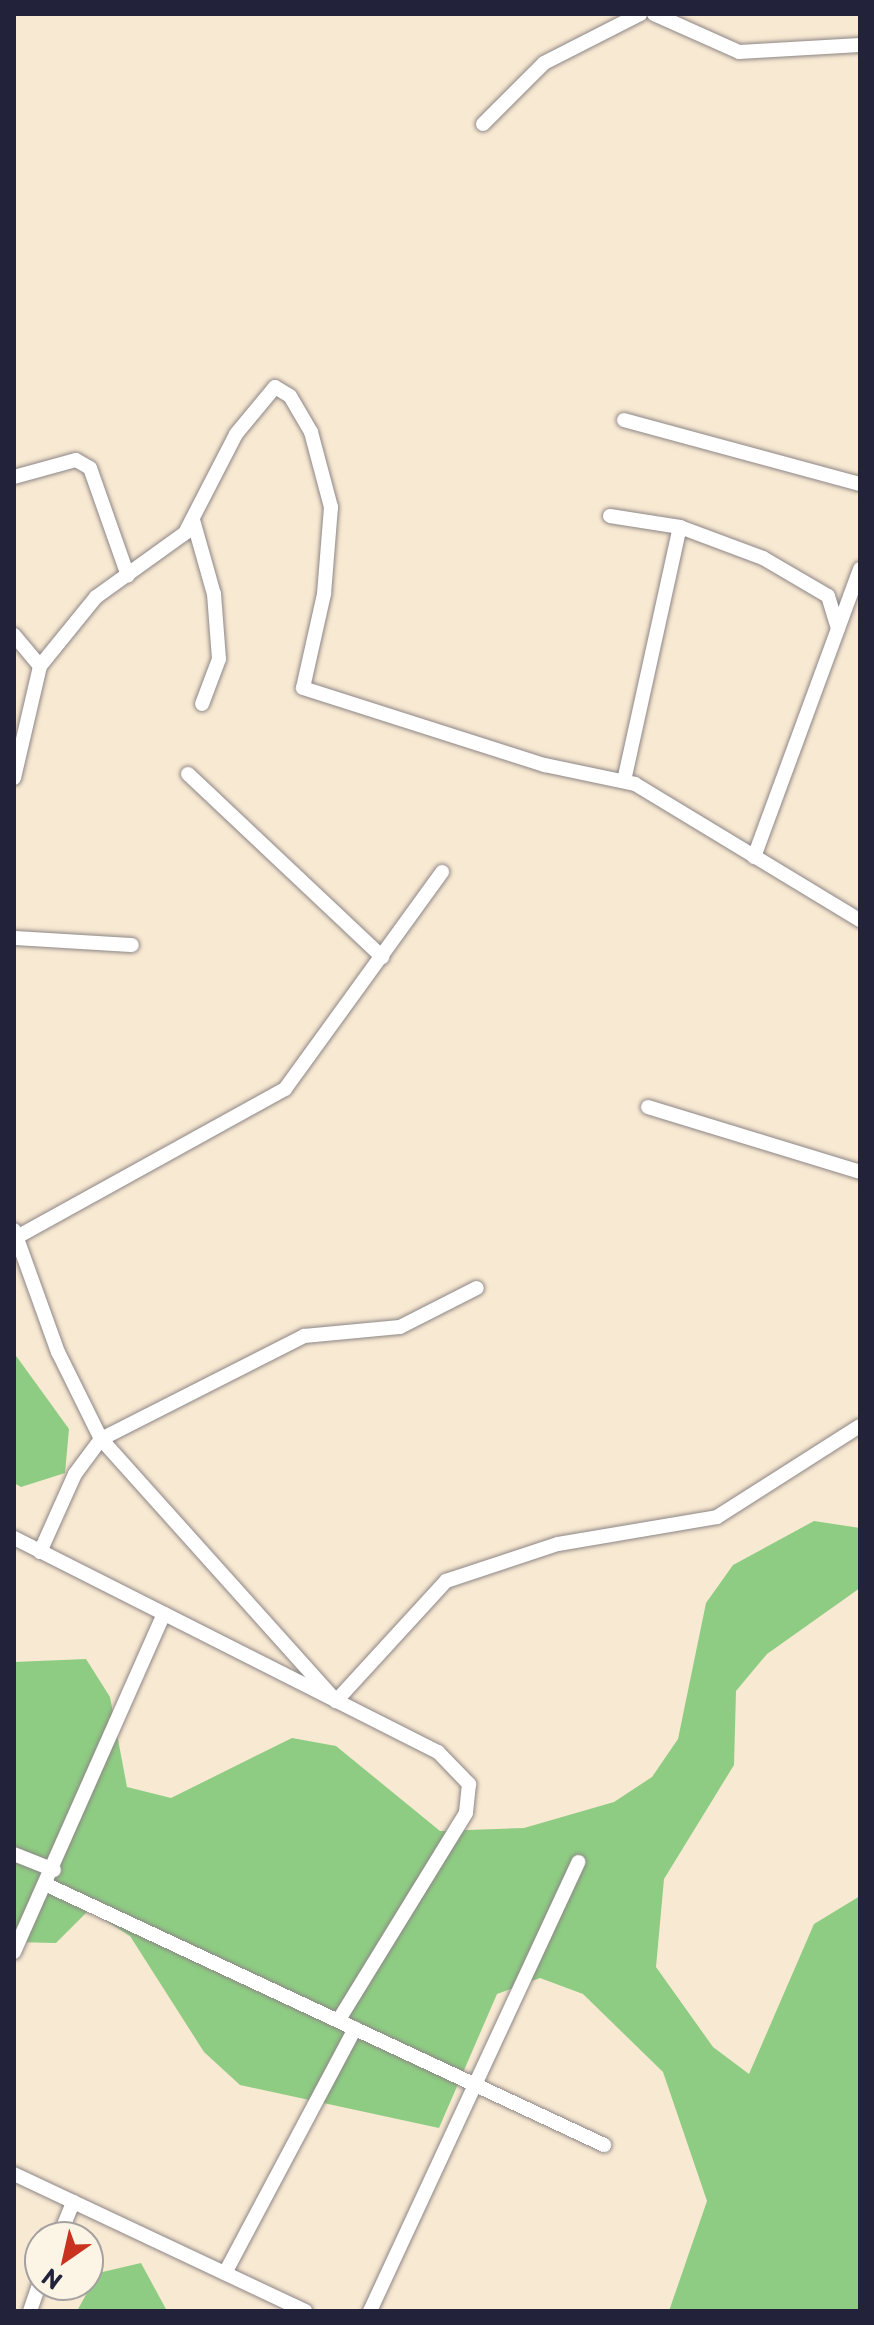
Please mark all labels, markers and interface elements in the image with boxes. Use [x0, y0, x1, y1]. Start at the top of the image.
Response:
north arrow [24, 2221, 104, 2301]
text: N [35, 2261, 68, 2298]

